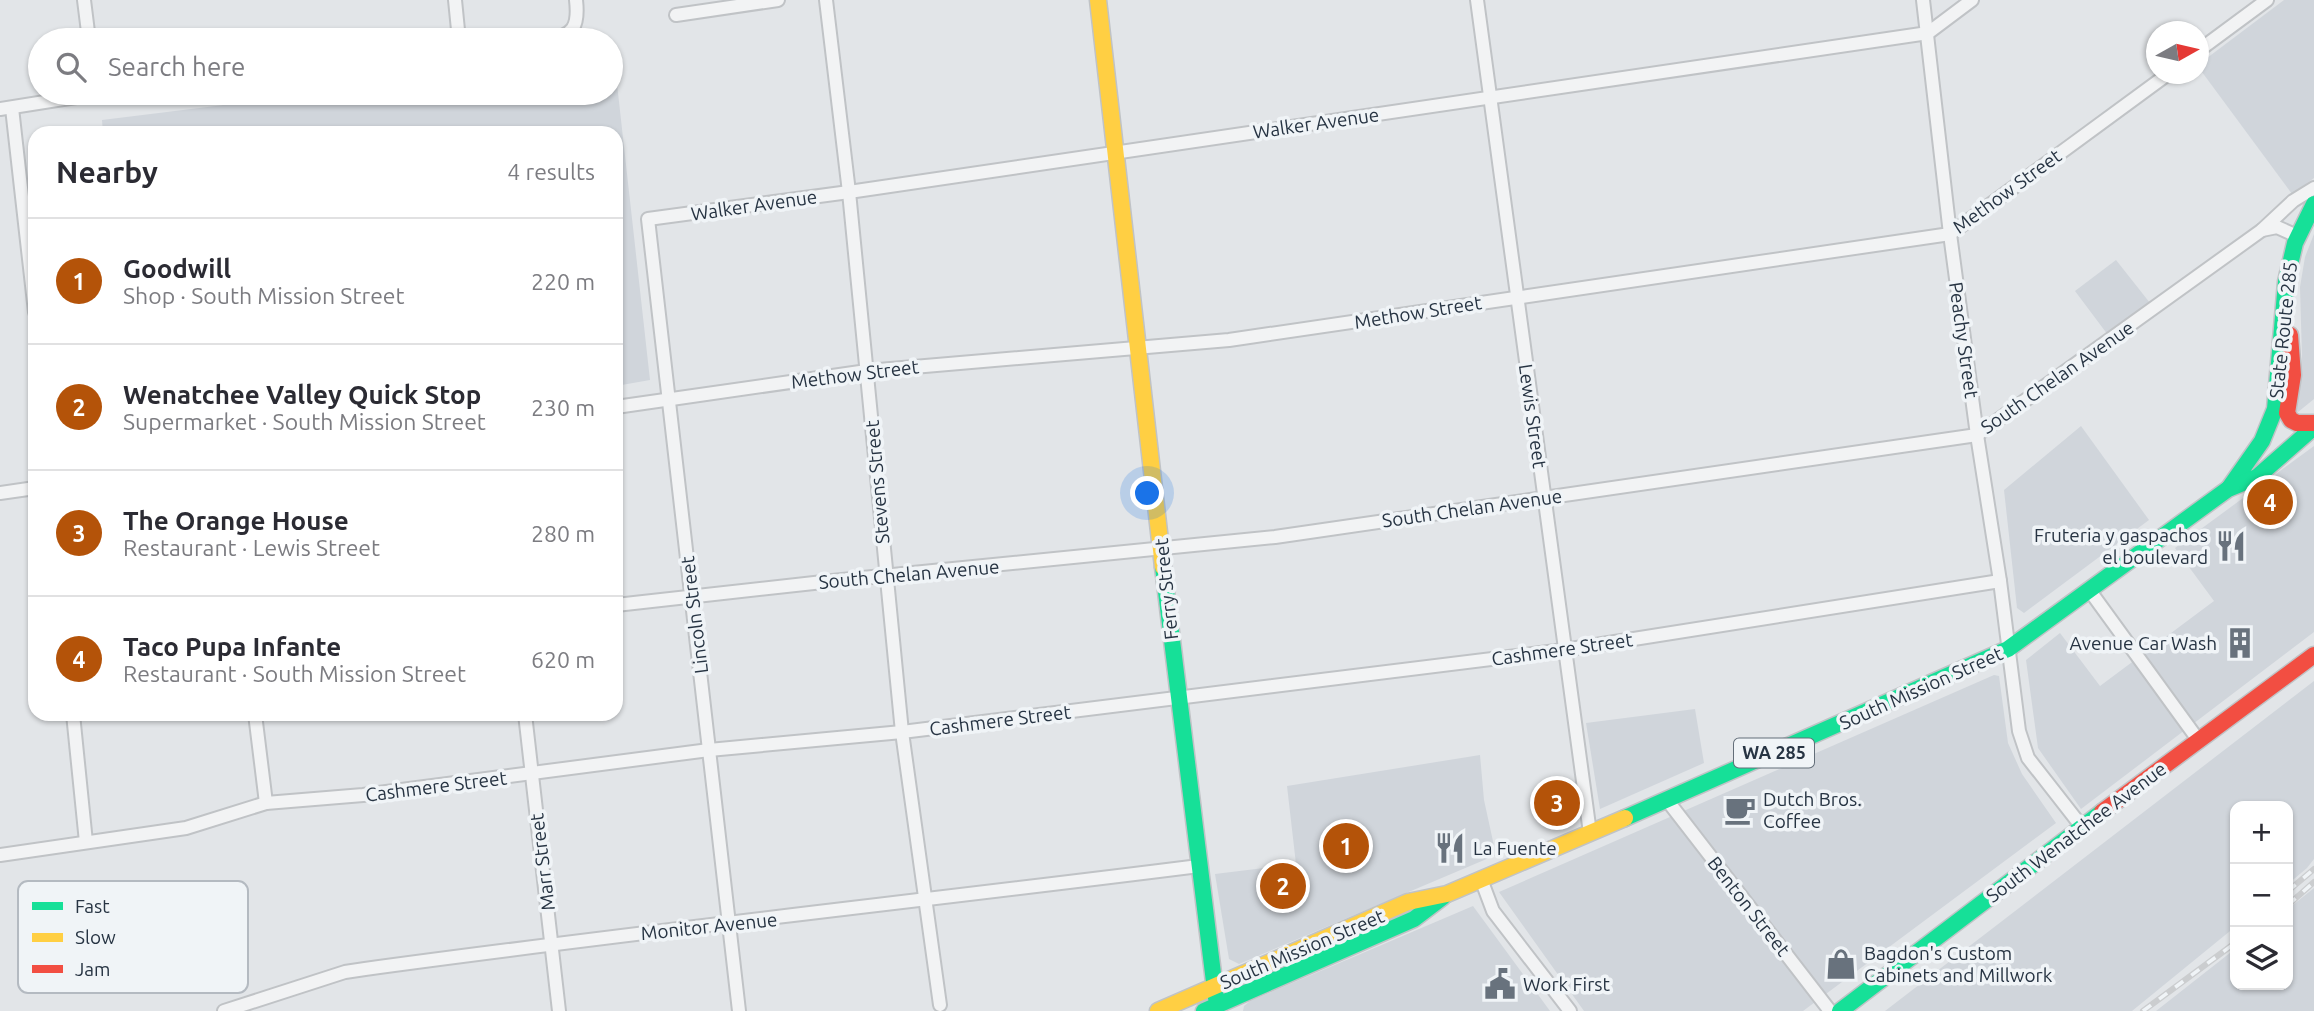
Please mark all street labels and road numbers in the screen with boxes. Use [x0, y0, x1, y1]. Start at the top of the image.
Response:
street label: Walker Avenue [1251, 103, 1381, 143]
street label: Methow Street [1949, 144, 2066, 238]
street label: Walker Avenue [689, 185, 819, 225]
street label: State Route 285 [2265, 260, 2301, 400]
street label: Peachy Street [1945, 280, 1983, 400]
street label: Methow Street [1353, 291, 1484, 333]
street label: South Chelan Avenue [1976, 316, 2138, 438]
street label: Methow Street [790, 355, 921, 393]
street label: Lewis Street [1515, 362, 1551, 470]
street label: Stevens Street [861, 419, 893, 545]
street label: South Chelan Avenue [1381, 484, 1563, 532]
street label: Ferry Street [1150, 537, 1182, 641]
street label: Lincoln Street [676, 554, 712, 675]
street label: South Chelan Avenue [818, 555, 1000, 593]
street label: Cashmere Street [1490, 628, 1635, 670]
street label: South Mission Street [1836, 642, 2006, 734]
street label: Cashmere Street [928, 700, 1073, 740]
road number: WA 285 [1734, 738, 1814, 768]
street label: South Wenatchee Avenue [1982, 757, 2170, 907]
street label: Cashmere Street [364, 766, 509, 806]
street label: Marr Street [525, 811, 559, 912]
street label: Benton Street [1703, 852, 1795, 961]
street label: South Mission Street [1217, 904, 1388, 994]
street label: Monitor Avenue [640, 908, 778, 944]

